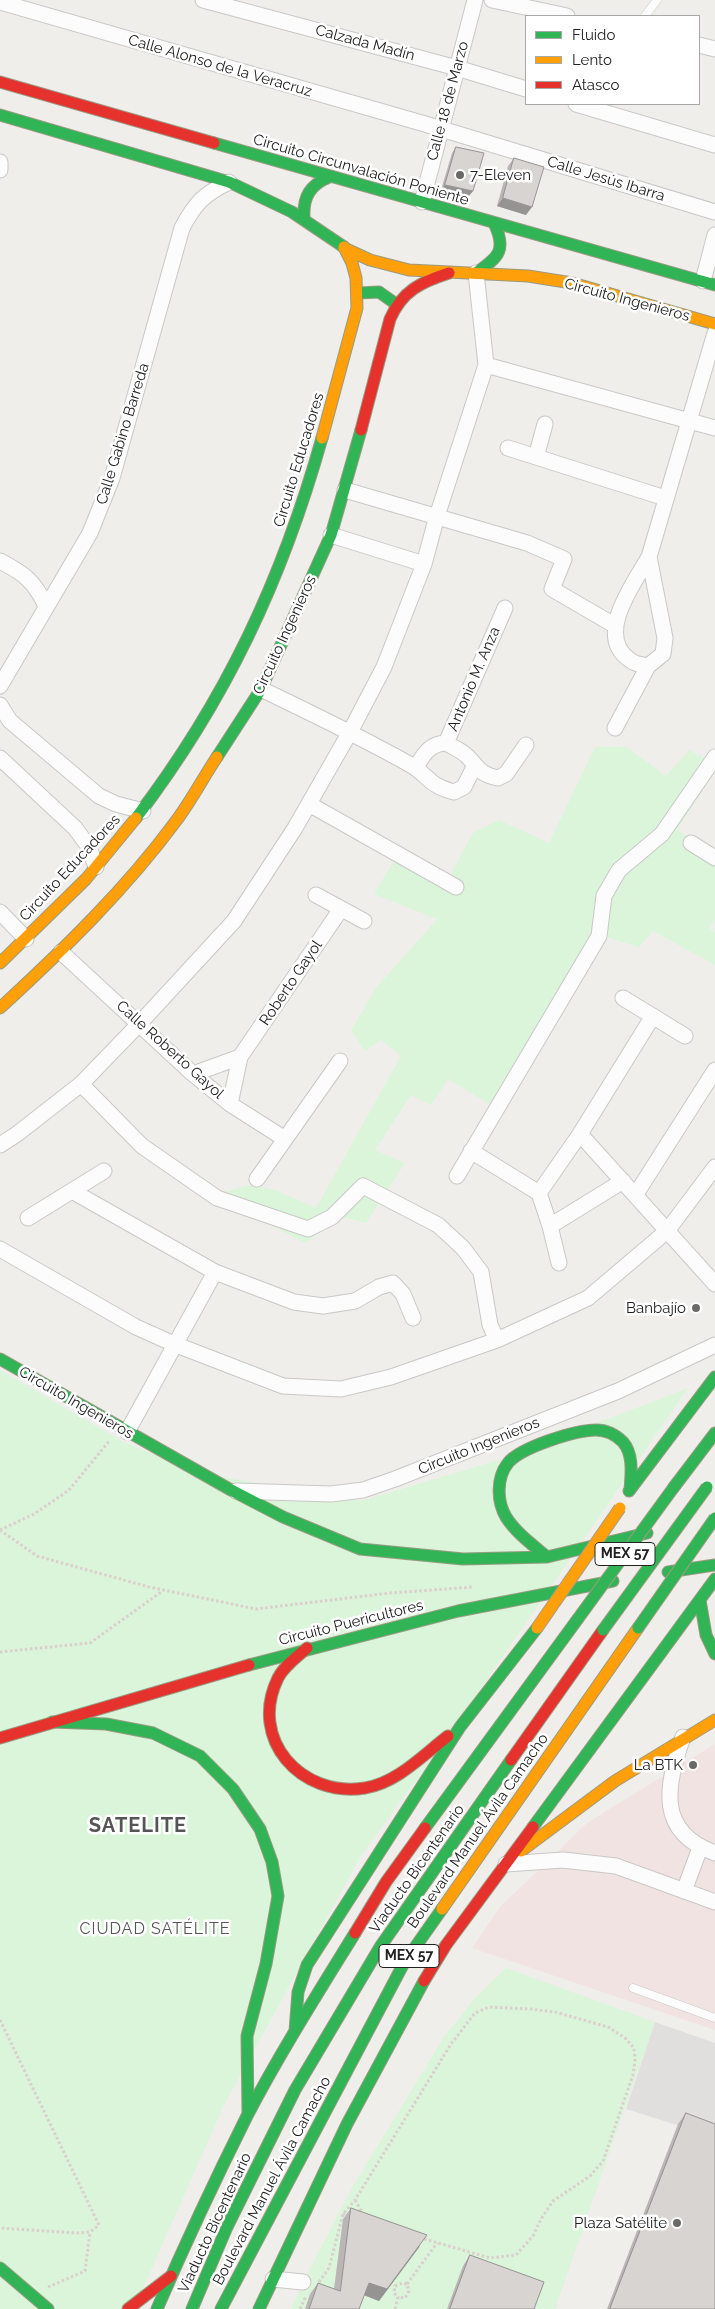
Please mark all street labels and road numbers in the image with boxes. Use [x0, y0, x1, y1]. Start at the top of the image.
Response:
street label: Calzada Madín [313, 21, 417, 65]
street label: Calle Alonso de la Veracruz [126, 31, 314, 101]
street label: Calle 18 de Marzo [423, 39, 473, 163]
street label: Circuito Circunvalación Poniente [251, 131, 471, 209]
street label: Calle Jesús Ibarra [545, 153, 667, 205]
street label: Circuito Ingenieros [562, 275, 692, 325]
street label: Calle Gabino Barreda [93, 361, 153, 507]
street label: Circuito Educadores [270, 391, 328, 529]
street label: Circuito Ingenieros [250, 573, 320, 697]
street label: Antonio M. Anza [444, 624, 504, 734]
street label: Circuito Educadores [16, 811, 124, 925]
street label: Roberto Gayol [256, 937, 326, 1029]
street label: Calle Roberto Gayol [113, 997, 227, 1103]
street label: Circuito Ingenieros [16, 1363, 136, 1443]
street label: Circuito Ingenieros [416, 1413, 542, 1479]
road number: MEX 57 [595, 1542, 655, 1566]
street label: Circuito Puericultores [277, 1596, 425, 1650]
street label: Boulevard Manuel Ávila Camacho [404, 1730, 552, 1932]
street label: Viaducto Bicentenario [366, 1801, 468, 1937]
road number: MEX 57 [379, 1944, 439, 1968]
street label: Boulevard Manuel Ávila Camacho [209, 2074, 335, 2288]
street label: Viaducto Bicentenario [175, 2150, 255, 2296]

